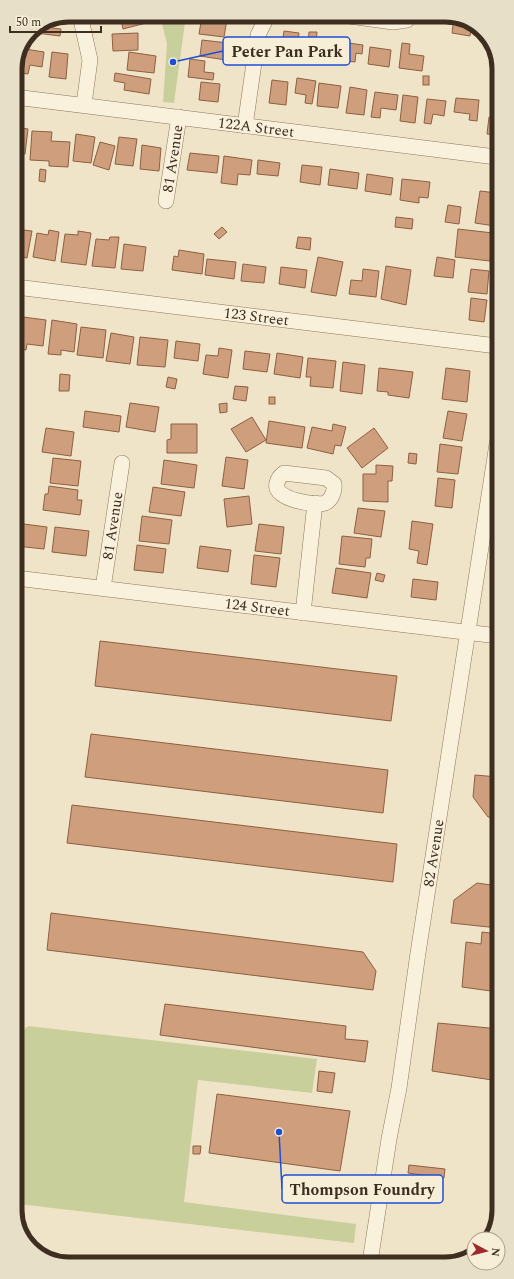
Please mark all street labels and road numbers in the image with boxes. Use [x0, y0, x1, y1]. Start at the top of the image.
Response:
street label: 122A Street [217, 111, 296, 143]
street label: 81 Avenue [156, 123, 189, 194]
street label: 123 Street [222, 301, 290, 332]
street label: 81 Avenue [96, 490, 129, 561]
street label: 124 Street [223, 592, 291, 622]
street label: 82 Avenue [417, 817, 450, 888]

